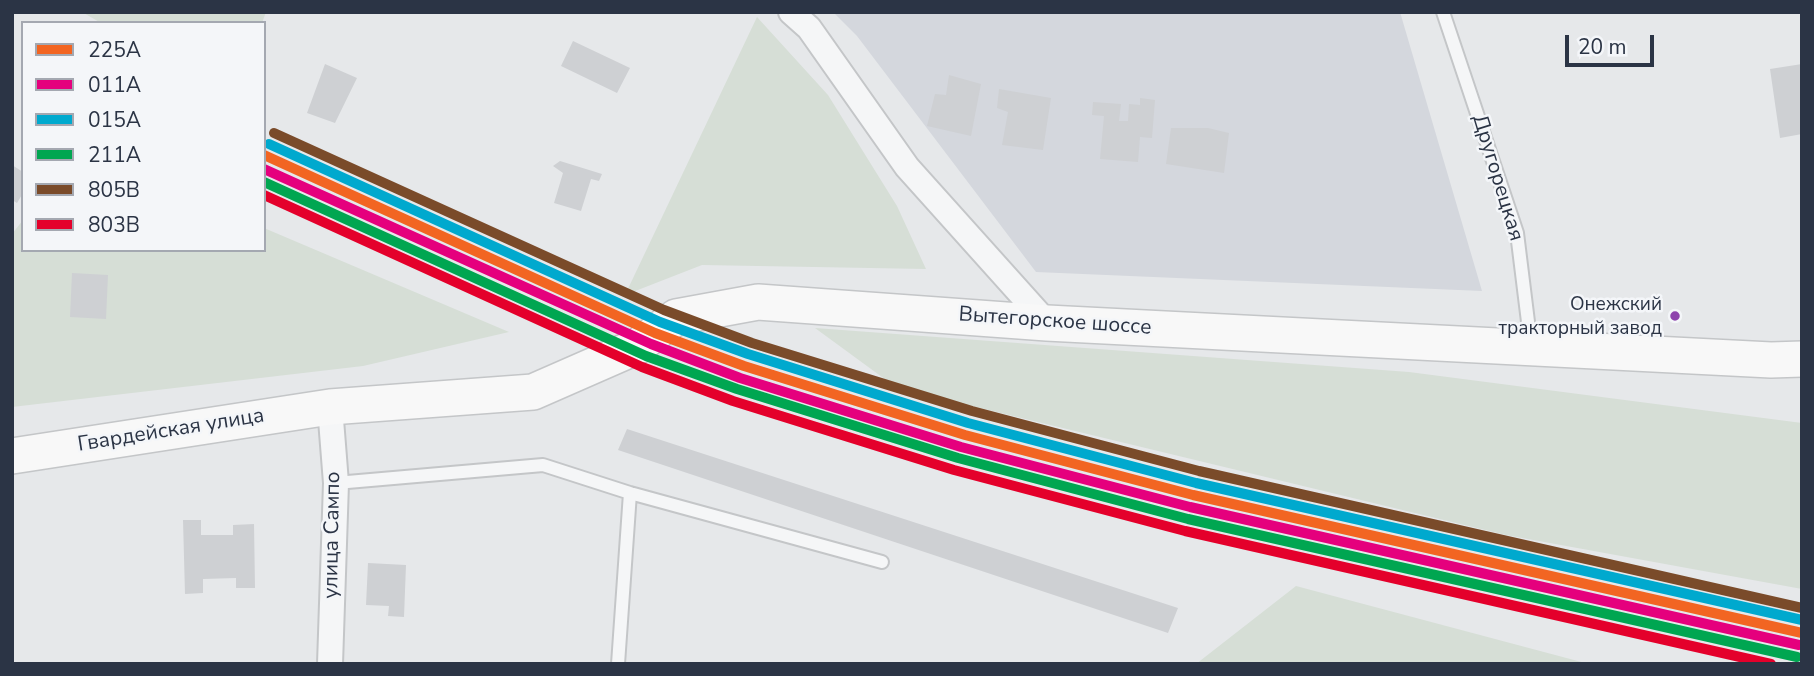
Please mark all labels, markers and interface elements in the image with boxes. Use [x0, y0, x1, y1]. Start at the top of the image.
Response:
legend [21, 21, 266, 252]
scale bar [1569, 21, 1658, 65]
text: 20 m [1578, 33, 1627, 61]
text: 225А [88, 36, 141, 64]
text: 011А [88, 71, 141, 99]
text: 015А [88, 106, 141, 134]
street label: Другорецкая [1466, 112, 1528, 244]
text: 211А [88, 141, 141, 169]
text: 805В [88, 176, 140, 204]
text: 803В [88, 211, 140, 239]
place label: Онежский тракторный завод [1499, 294, 1662, 338]
street label: Вытегорское шоссе [958, 303, 1152, 341]
marker: Онежский тракторный завод [1668, 309, 1682, 323]
street label: Гвардейская улица [76, 404, 266, 458]
street label: улица Сампо [319, 471, 347, 599]

